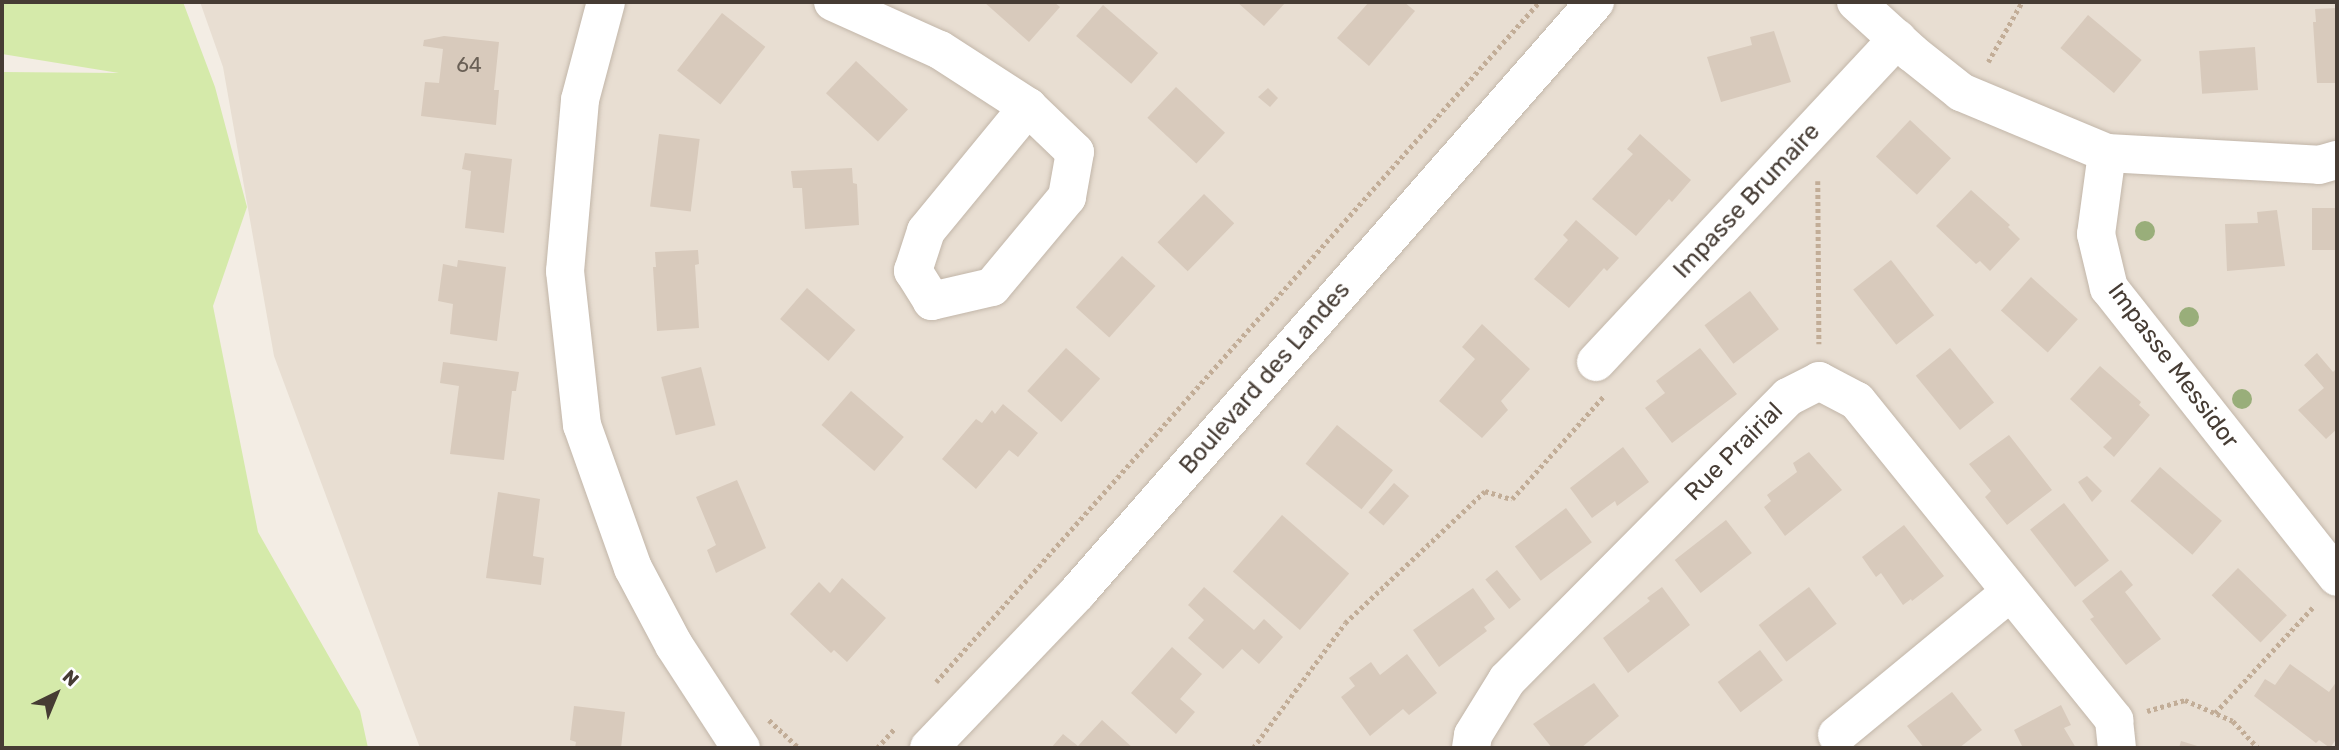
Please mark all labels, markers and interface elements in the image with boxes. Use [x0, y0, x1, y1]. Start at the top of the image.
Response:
house number: 64 [456, 52, 482, 78]
street label: Impasse Brumaire [1668, 117, 1826, 285]
street label: Boulevard des Landes [1174, 276, 1356, 480]
street label: Impasse Messidor [2102, 278, 2244, 454]
street label: Rue Prairial [1679, 397, 1789, 507]
north arrow [21, 659, 91, 729]
text: N [58, 665, 83, 691]

